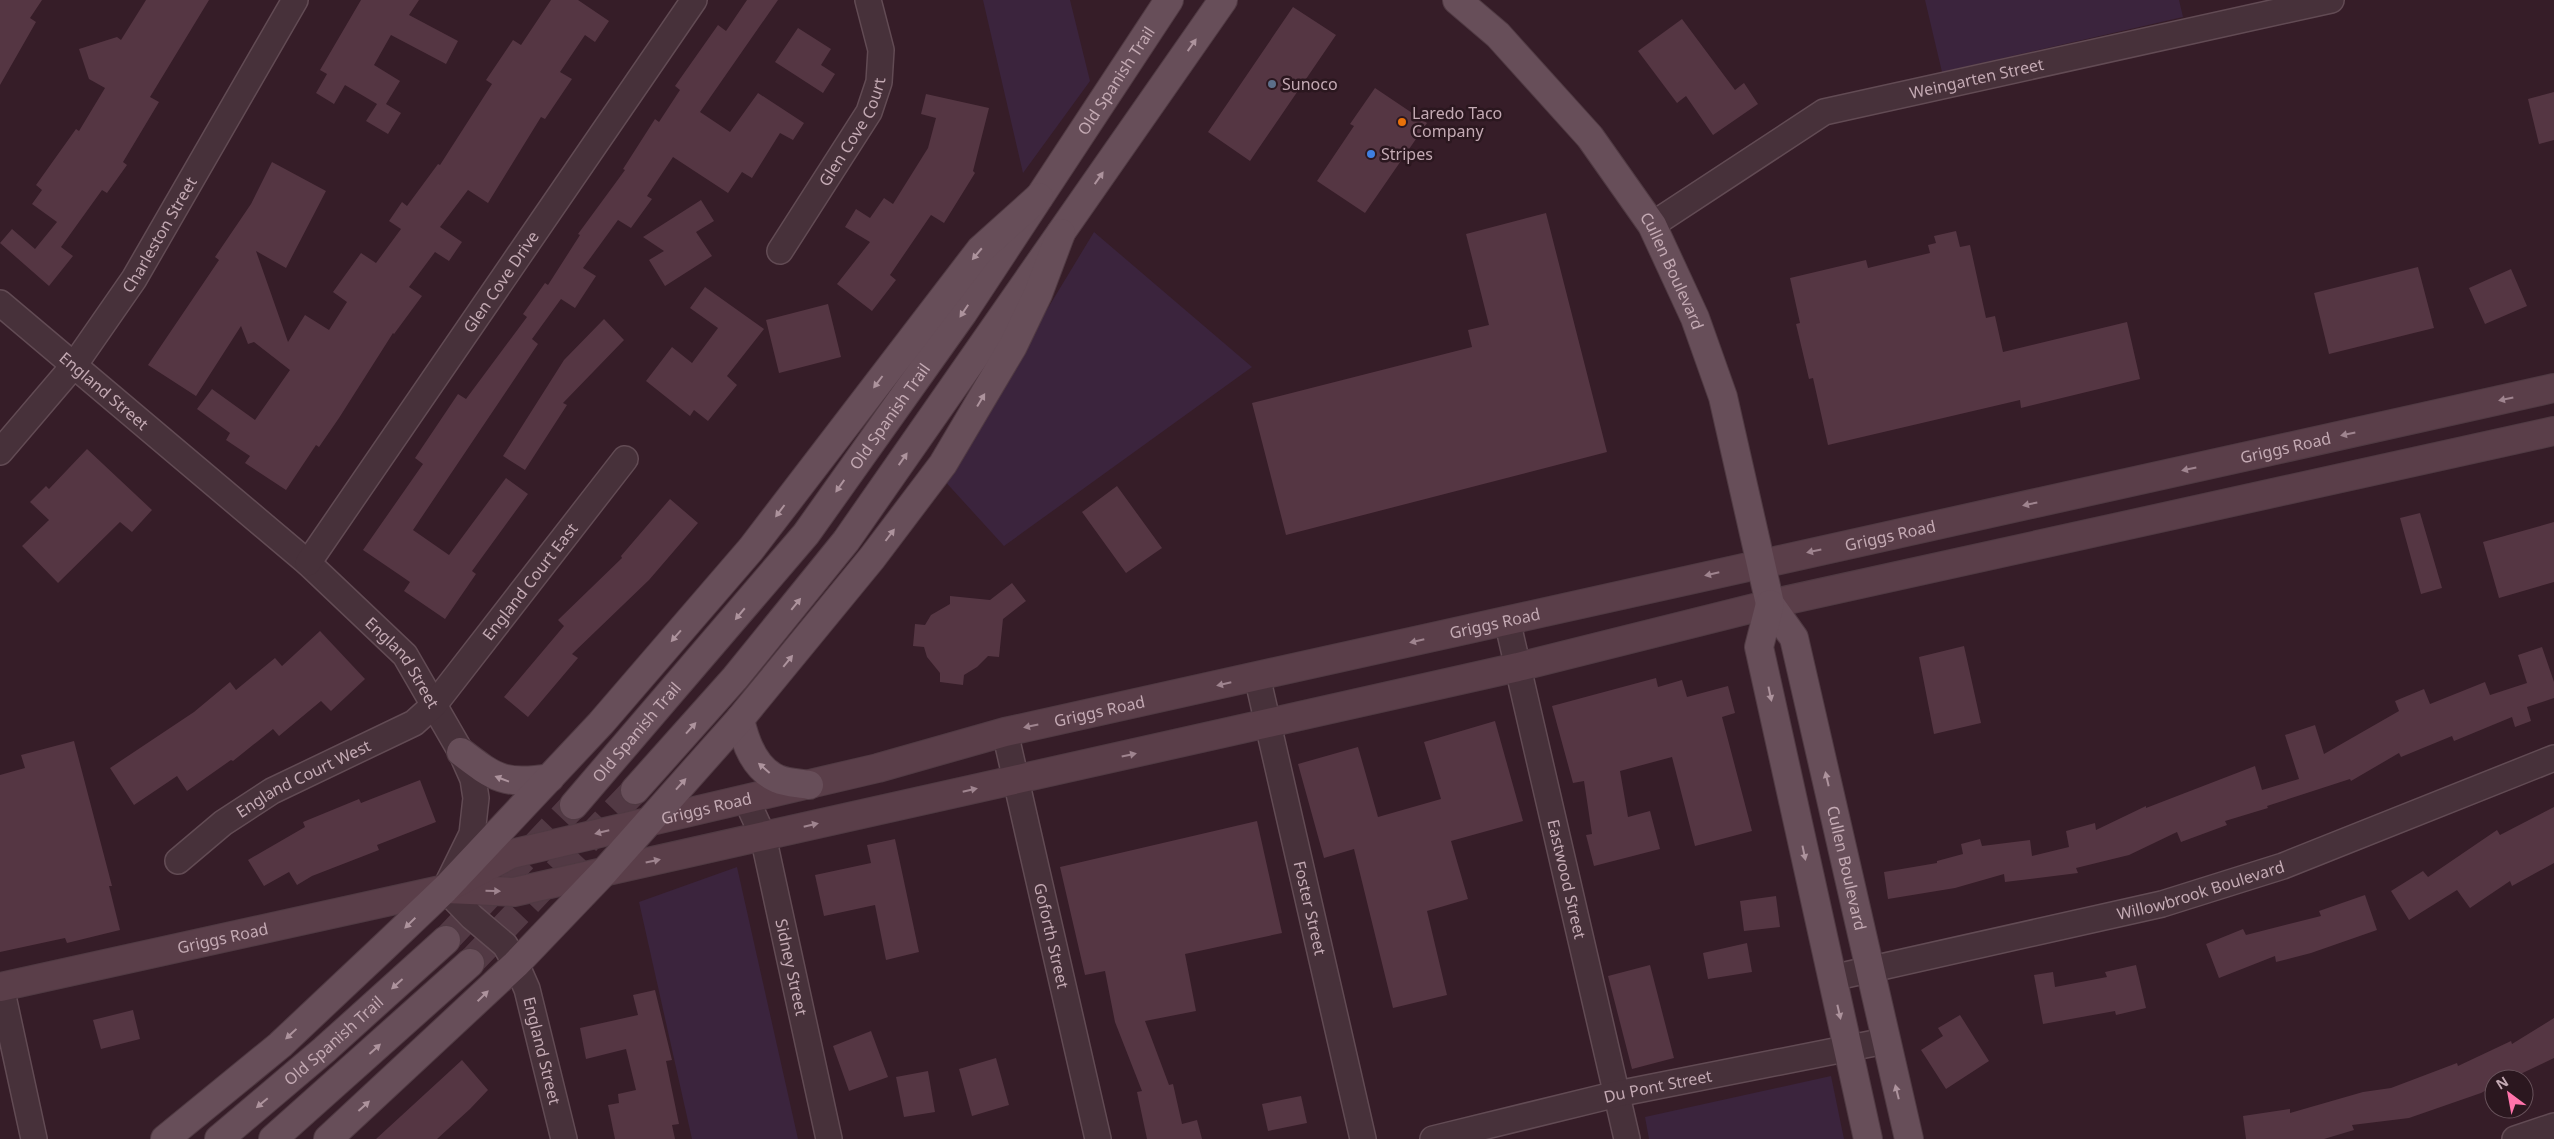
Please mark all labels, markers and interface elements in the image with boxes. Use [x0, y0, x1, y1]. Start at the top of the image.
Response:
street label: Old Spanish Trail [1072, 22, 1160, 139]
one-way arrow [1187, 38, 1197, 52]
street label: Weingarten Street [1907, 53, 2046, 104]
place label: Sunoco [1282, 73, 1338, 95]
street label: Glen Cove Court [813, 77, 890, 190]
marker: Sunoco [1266, 78, 1278, 90]
place label: Laredo Taco Company [1412, 102, 1502, 142]
marker: Laredo Taco Company [1396, 116, 1408, 128]
place label: Stripes [1381, 143, 1433, 165]
marker: Stripes [1365, 148, 1377, 160]
one-way arrow [1094, 172, 1104, 185]
street label: Charleston Street [117, 173, 202, 297]
street label: Cullen Boulevard [1635, 207, 1709, 332]
street label: Glen Cove Drive [458, 226, 544, 337]
one-way arrow [972, 247, 983, 260]
one-way arrow [960, 304, 969, 318]
street label: England Street [55, 347, 153, 435]
street label: Old Spanish Trail [844, 359, 935, 474]
one-way arrow [873, 375, 883, 389]
one-way arrow [976, 394, 985, 407]
one-way arrow [2499, 395, 2514, 403]
street label: Griggs Road [2238, 427, 2333, 468]
one-way arrow [2340, 430, 2355, 438]
one-way arrow [898, 453, 908, 466]
one-way arrow [2181, 465, 2197, 473]
one-way arrow [835, 479, 845, 493]
one-way arrow [2023, 500, 2038, 508]
one-way arrow [774, 505, 785, 518]
street label: Griggs Road [1843, 515, 1938, 556]
street label: England Court East [477, 518, 583, 645]
one-way arrow [885, 528, 895, 542]
one-way arrow [1806, 548, 1822, 556]
one-way arrow [1705, 570, 1720, 578]
one-way arrow [790, 597, 801, 610]
street label: Griggs Road [1447, 602, 1542, 644]
one-way arrow [734, 607, 745, 620]
street label: England Street [360, 612, 444, 712]
one-way arrow [670, 630, 682, 642]
one-way arrow [1409, 637, 1425, 645]
one-way arrow [782, 655, 793, 667]
street label: Old Spanish Trail [587, 677, 686, 787]
one-way arrow [1217, 680, 1232, 688]
one-way arrow [1766, 687, 1774, 703]
street label: Griggs Road [1052, 690, 1147, 732]
one-way arrow [685, 722, 697, 734]
one-way arrow [1024, 722, 1039, 730]
street label: England Court West [232, 734, 374, 823]
one-way arrow [1121, 751, 1136, 759]
one-way arrow [758, 763, 771, 774]
one-way arrow [1823, 772, 1831, 787]
one-way arrow [495, 774, 509, 782]
one-way arrow [676, 777, 687, 790]
one-way arrow [963, 786, 978, 794]
street label: Griggs Road [659, 787, 754, 829]
street label: Cullen Boulevard [1822, 803, 1872, 933]
street label: Eastwood Street [1542, 817, 1591, 941]
one-way arrow [804, 821, 819, 829]
one-way arrow [594, 828, 609, 836]
one-way arrow [1801, 845, 1809, 861]
street label: Willowbrook Boulevard [2115, 855, 2287, 925]
one-way arrow [645, 857, 661, 865]
street label: Foster Street [1289, 859, 1332, 957]
street label: Goforth Street [1029, 881, 1074, 991]
one-way arrow [486, 887, 502, 895]
street label: Griggs Road [175, 917, 270, 959]
one-way arrow [404, 917, 416, 929]
street label: Sidney Street [770, 917, 813, 1018]
one-way arrow [391, 978, 403, 990]
one-way arrow [477, 990, 489, 1002]
street label: Old Spanish Trail [279, 991, 388, 1090]
street label: England Street [518, 994, 566, 1107]
one-way arrow [1835, 1004, 1843, 1019]
one-way arrow [286, 1028, 298, 1040]
one-way arrow [369, 1043, 381, 1055]
street label: Du Pont Street [1602, 1064, 1714, 1108]
north arrow [2484, 1069, 2534, 1119]
text: N [2492, 1071, 2512, 1094]
one-way arrow [1893, 1084, 1901, 1099]
one-way arrow [256, 1098, 269, 1109]
one-way arrow [358, 1100, 370, 1112]

